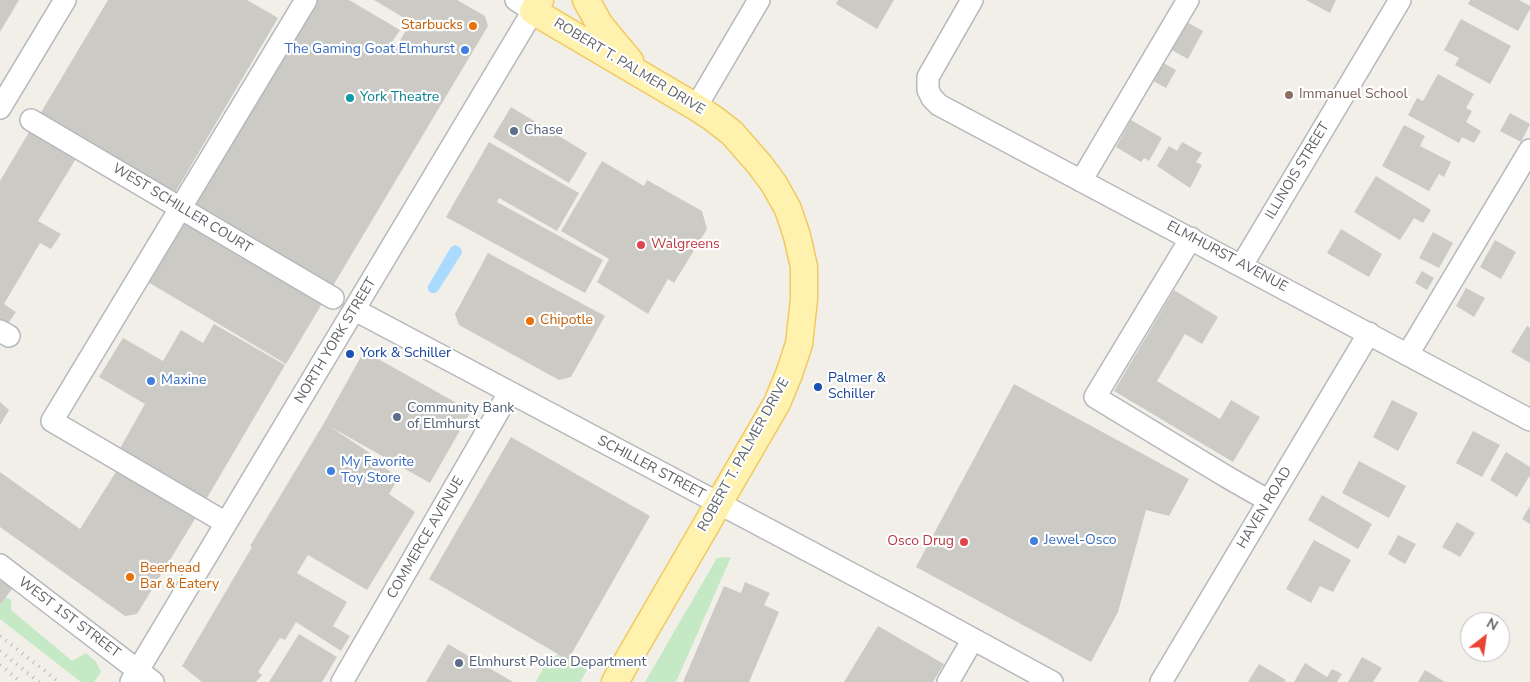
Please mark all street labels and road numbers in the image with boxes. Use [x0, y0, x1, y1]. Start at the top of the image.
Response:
street label: ROBERT T. PALMER DRIVE [551, 15, 707, 119]
street label: ILLINOIS STREET [1262, 120, 1334, 222]
street label: WEST SCHILLER COURT [109, 161, 255, 257]
street label: ELMHURST AVENUE [1164, 218, 1290, 296]
street label: NORTH YORK STREET [292, 275, 380, 407]
street label: ROBERT T. PALMER DRIVE [695, 375, 793, 535]
street label: SCHILLER STREET [594, 433, 708, 503]
street label: HAVEN ROAD [1234, 464, 1296, 552]
street label: COMMERCE AVENUE [384, 474, 468, 602]
street label: WEST 1ST STREET [15, 574, 123, 662]

